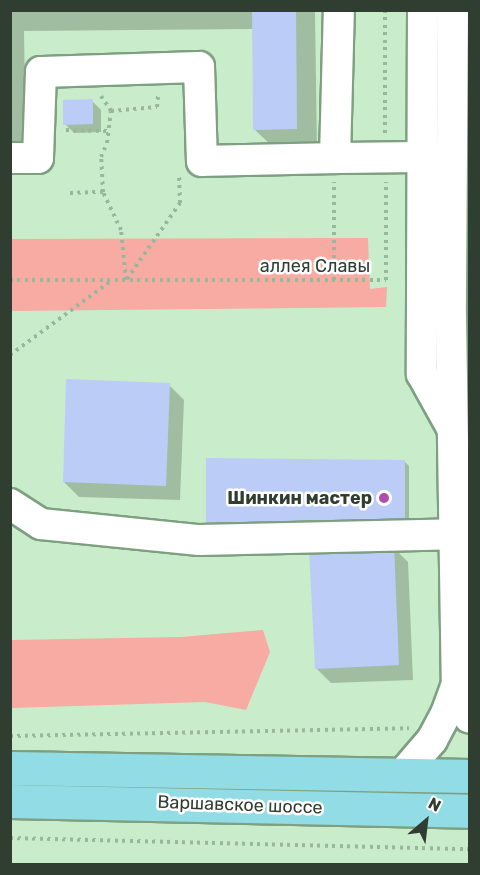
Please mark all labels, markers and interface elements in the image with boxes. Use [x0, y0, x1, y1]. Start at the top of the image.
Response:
street label: аллея Славы [260, 255, 370, 277]
place label: Шинкин мастер [227, 487, 372, 509]
marker: Шинкин мастер [377, 491, 391, 505]
street label: Варшавское шоссе [157, 791, 323, 819]
north arrow [396, 791, 456, 851]
text: N [425, 794, 444, 816]

